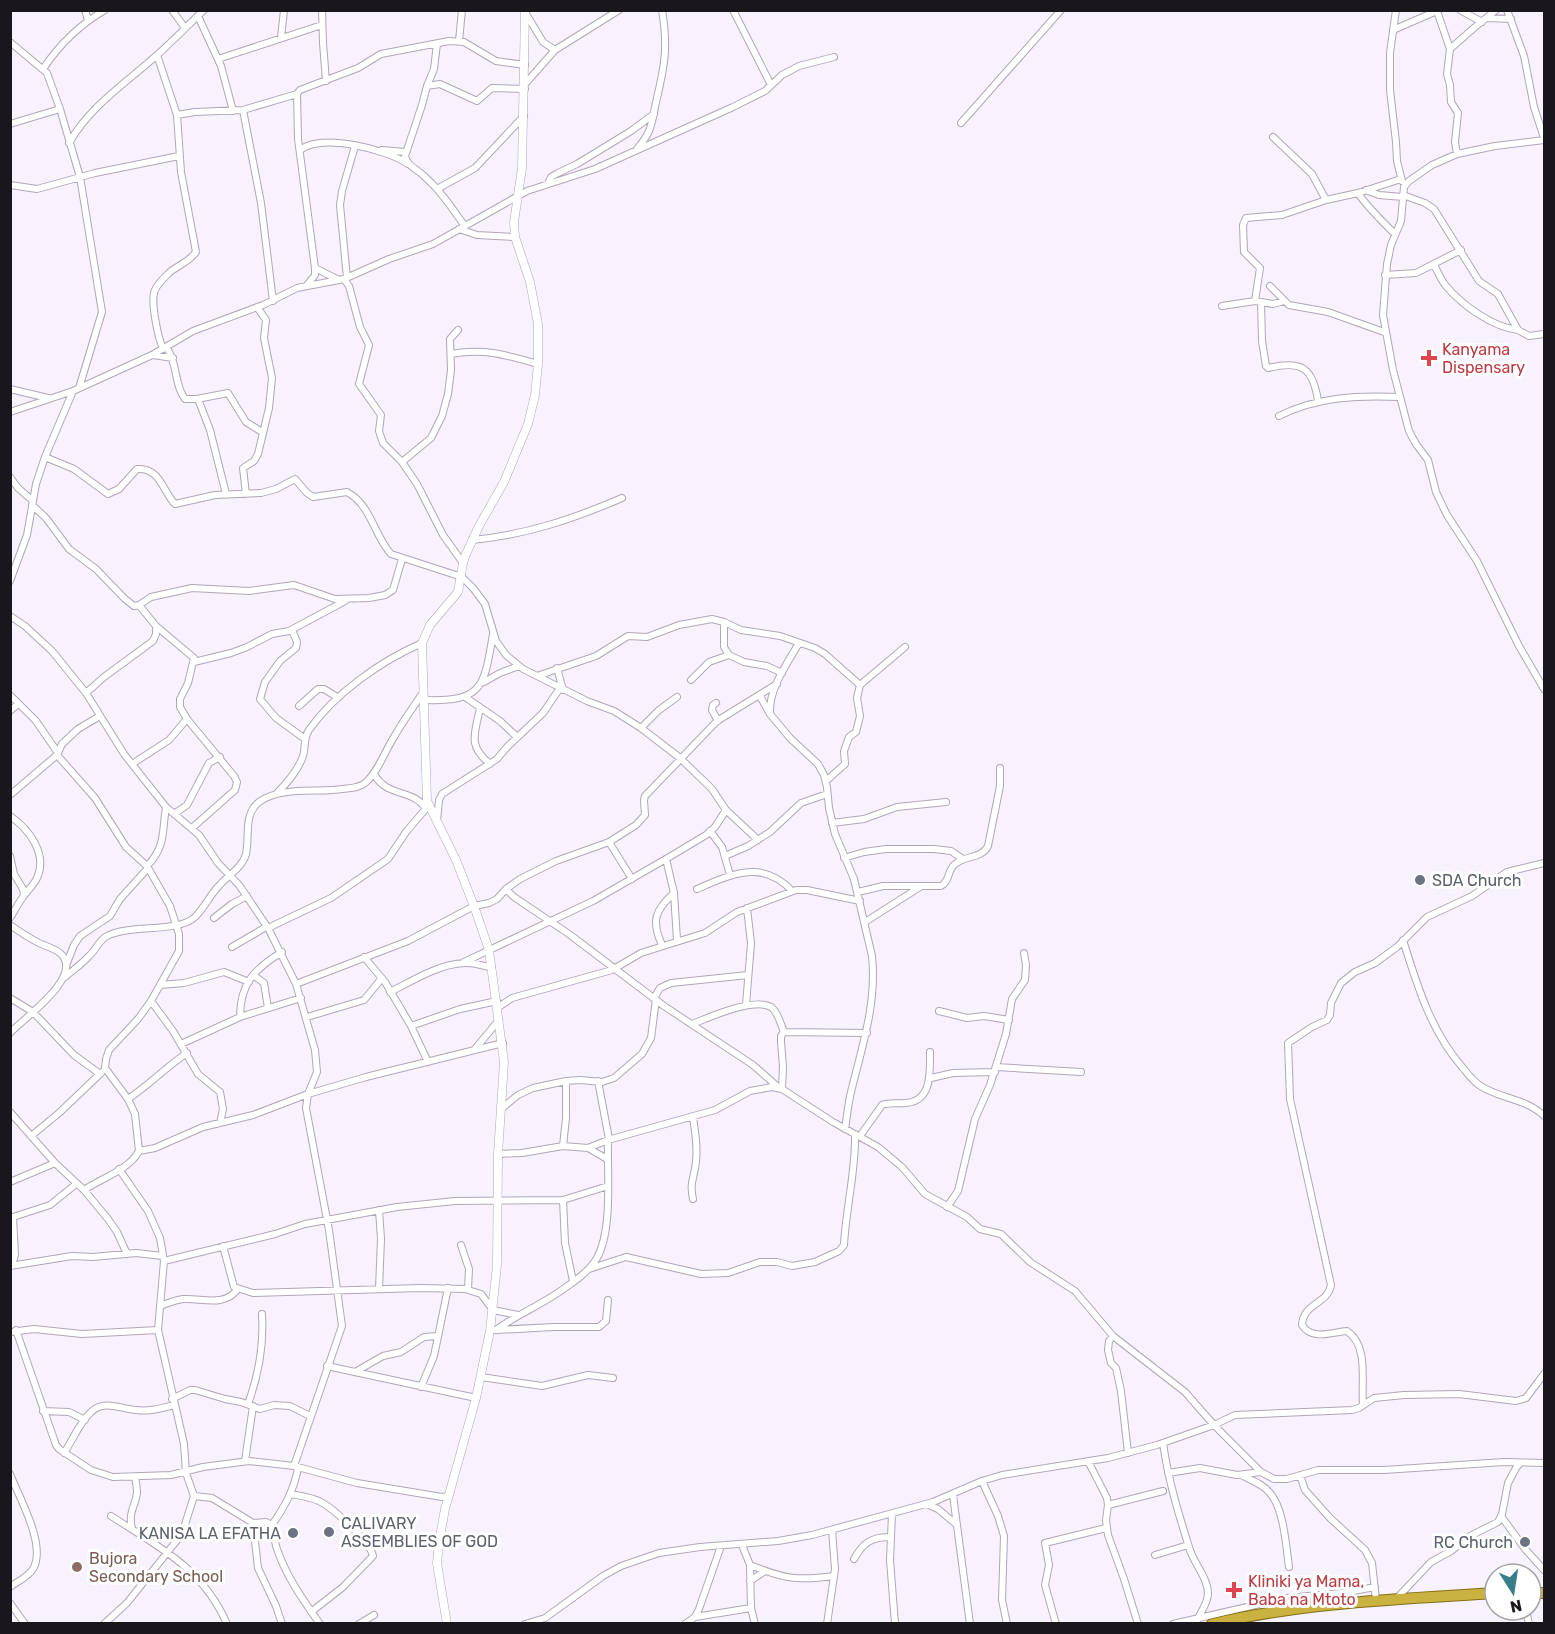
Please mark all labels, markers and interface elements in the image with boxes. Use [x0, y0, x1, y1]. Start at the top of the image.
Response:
place label: Kanyama Dispensary [1442, 340, 1525, 377]
marker: Kanyama Dispensary [1420, 349, 1438, 367]
place label: SDA Church [1432, 871, 1522, 890]
marker: SDA Church [1413, 873, 1427, 887]
place label: CALIVARY ASSEMBLIES OF GOD [341, 1514, 498, 1551]
place label: KANISA LA EFATHA [139, 1524, 281, 1543]
marker: CALIVARY ASSEMBLIES OF GOD [322, 1525, 336, 1539]
marker: KANISA LA EFATHA [286, 1526, 300, 1540]
place label: RC Church [1433, 1533, 1513, 1552]
marker: RC Church [1518, 1535, 1532, 1549]
place label: Bujora Secondary School [89, 1549, 223, 1586]
marker: Bujora Secondary School [70, 1560, 84, 1574]
north arrow [1483, 1562, 1543, 1622]
place label: Kliniki ya Mama, Baba na Mtoto [1248, 1572, 1364, 1609]
marker: Kliniki ya Mama, Baba na Mtoto [1225, 1581, 1243, 1599]
text: N [1508, 1596, 1524, 1617]

